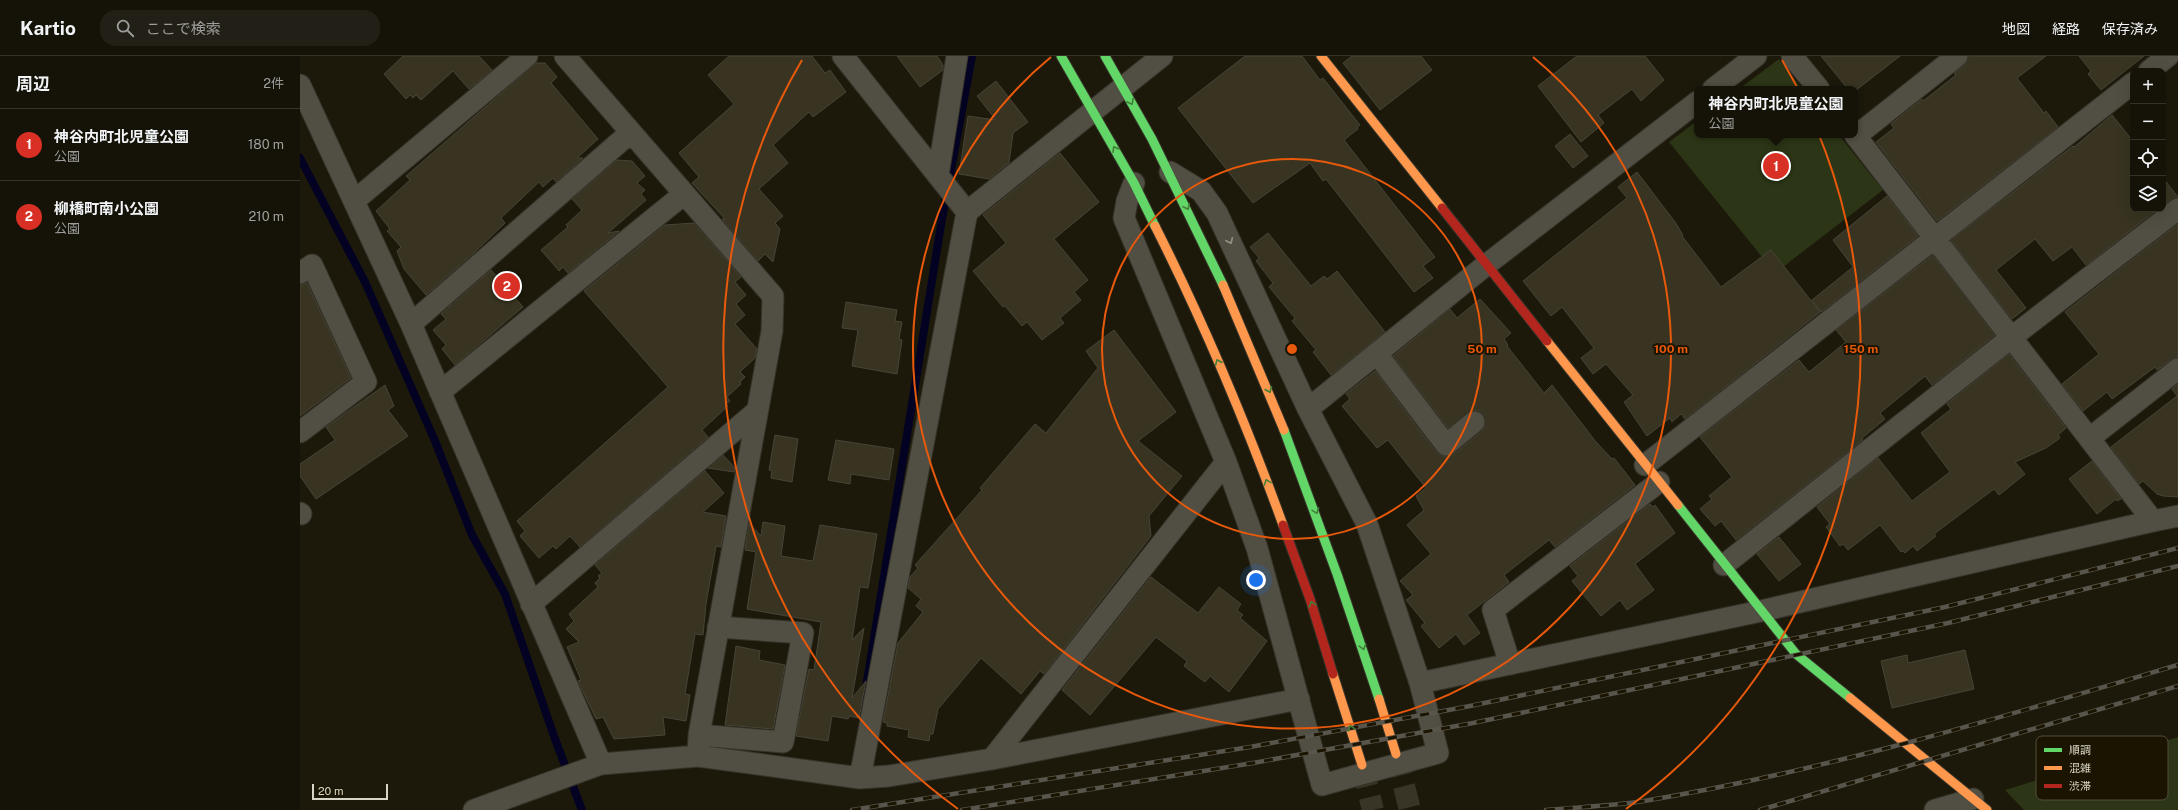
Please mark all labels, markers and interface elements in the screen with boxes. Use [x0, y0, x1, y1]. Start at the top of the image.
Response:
search box [100, 10, 380, 46]
text: Kartio [20, 17, 76, 39]
icon: search [114, 17, 136, 39]
text: ここで検索 [146, 20, 221, 37]
text: 地図 [2002, 21, 2030, 37]
text: 経路 [2052, 21, 2080, 37]
text: 保存済み [2102, 21, 2158, 37]
map controls [2130, 68, 2166, 212]
button: + [2130, 68, 2166, 104]
text: 周辺 [16, 74, 50, 94]
text: 2件 [263, 76, 284, 91]
popup [1694, 86, 1858, 138]
text: 神谷内町北児童公園 [1708, 95, 1844, 112]
one-way arrow [1127, 98, 1134, 105]
button: − [2130, 104, 2166, 140]
text: 公園 [1708, 116, 1735, 131]
text: 神谷内町北児童公園 [54, 128, 189, 145]
text: 1 [26, 137, 32, 152]
text: 180 m [248, 137, 284, 152]
button: locate [2130, 140, 2166, 176]
one-way arrow [1113, 146, 1120, 153]
text: 公園 [54, 149, 80, 164]
pin: 1 [1763, 151, 1789, 181]
button: layers [2130, 176, 2166, 212]
text: 柳橋町南小公園 [54, 200, 159, 217]
one-way arrow [1182, 203, 1190, 211]
text: 2 [25, 209, 33, 224]
text: 210 m [249, 209, 284, 224]
text: 公園 [54, 221, 80, 236]
one-way arrow [1226, 238, 1234, 245]
pin: 2 [494, 271, 520, 301]
centre of rings [1285, 342, 1299, 356]
text: 50 m [1467, 342, 1497, 356]
text: 100 m [1654, 342, 1688, 356]
text: 150 m [1844, 342, 1878, 356]
one-way arrow [1215, 358, 1223, 366]
one-way arrow [1264, 385, 1272, 393]
one-way arrow [1264, 478, 1272, 485]
one-way arrow [1311, 507, 1319, 514]
your location [1246, 570, 1266, 590]
one-way arrow [1308, 601, 1316, 608]
one-way arrow [1358, 643, 1367, 650]
one-way arrow [1347, 725, 1355, 732]
legend [2036, 736, 2168, 800]
text: 順調 [2069, 744, 2091, 756]
text: 混雑 [2069, 762, 2091, 774]
text: 渋滞 [2069, 780, 2091, 792]
scale bar [312, 782, 388, 801]
text: 20 m [318, 785, 343, 797]

